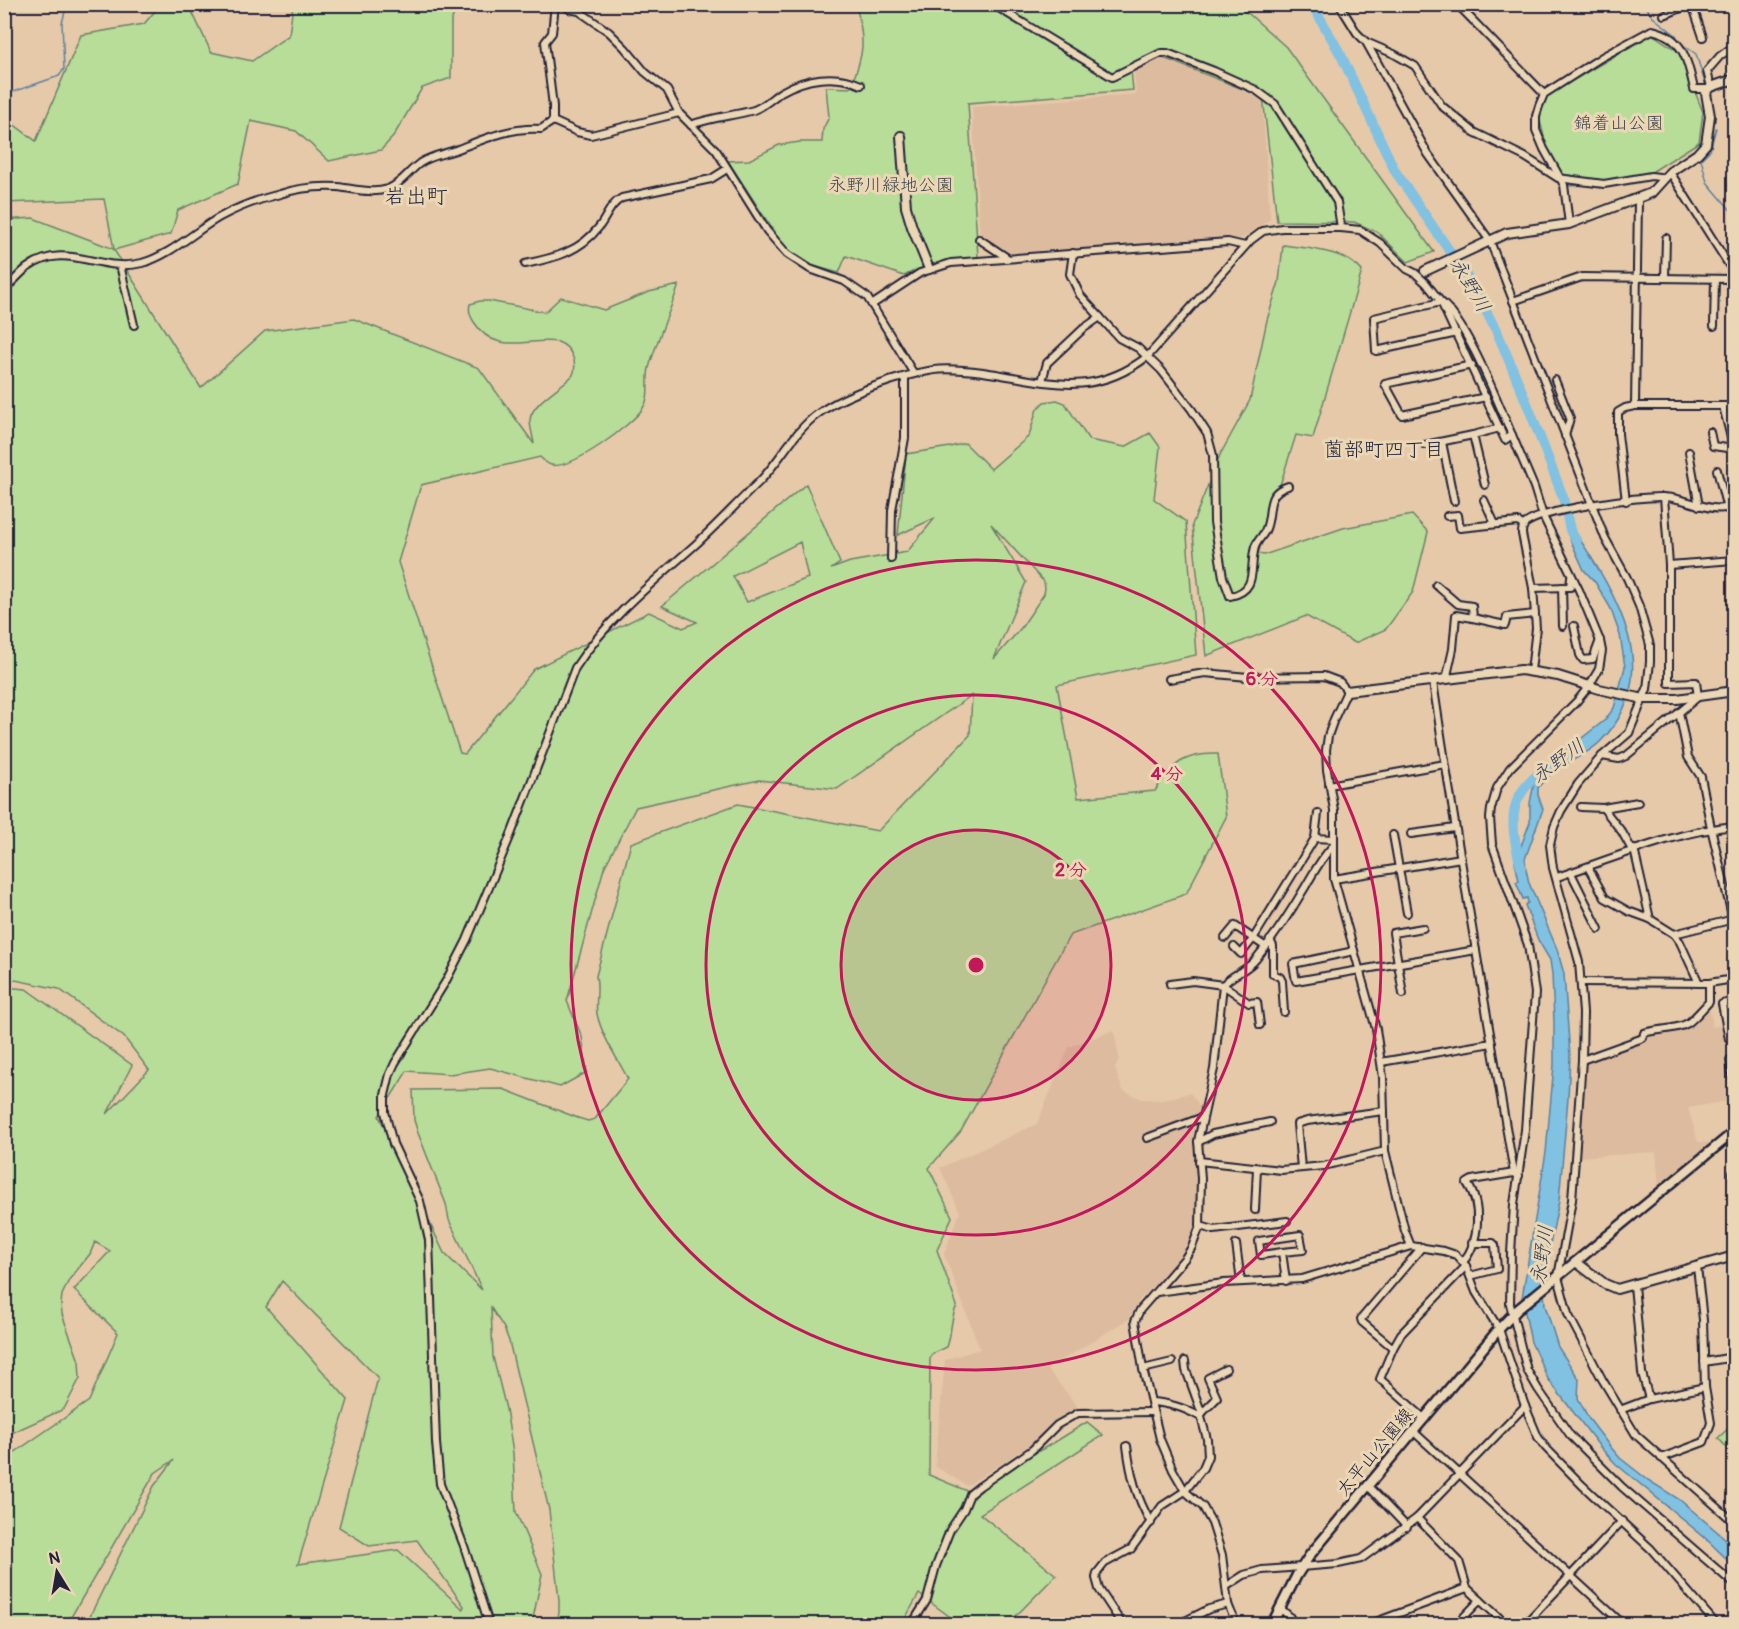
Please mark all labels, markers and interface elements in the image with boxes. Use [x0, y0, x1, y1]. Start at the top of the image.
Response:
park label: 錦着山公園 [1574, 112, 1664, 135]
park label: 永野川緑地公園 [828, 174, 954, 197]
district label: 岩出町 [385, 183, 448, 210]
water label: 永野川 [1444, 253, 1496, 317]
district label: 薗部町四丁目 [1324, 437, 1444, 462]
text: 6 分 [1246, 668, 1278, 691]
water label: 永野川 [1526, 733, 1590, 789]
text: 4 分 [1151, 763, 1183, 786]
text: 2 分 [1055, 859, 1087, 882]
centre of rings [966, 955, 986, 975]
water label: 永野川 [1525, 1224, 1559, 1286]
street label: 太平山公園線 [1331, 1403, 1419, 1501]
north arrow [27, 1542, 87, 1602]
text: N [47, 1547, 62, 1569]

